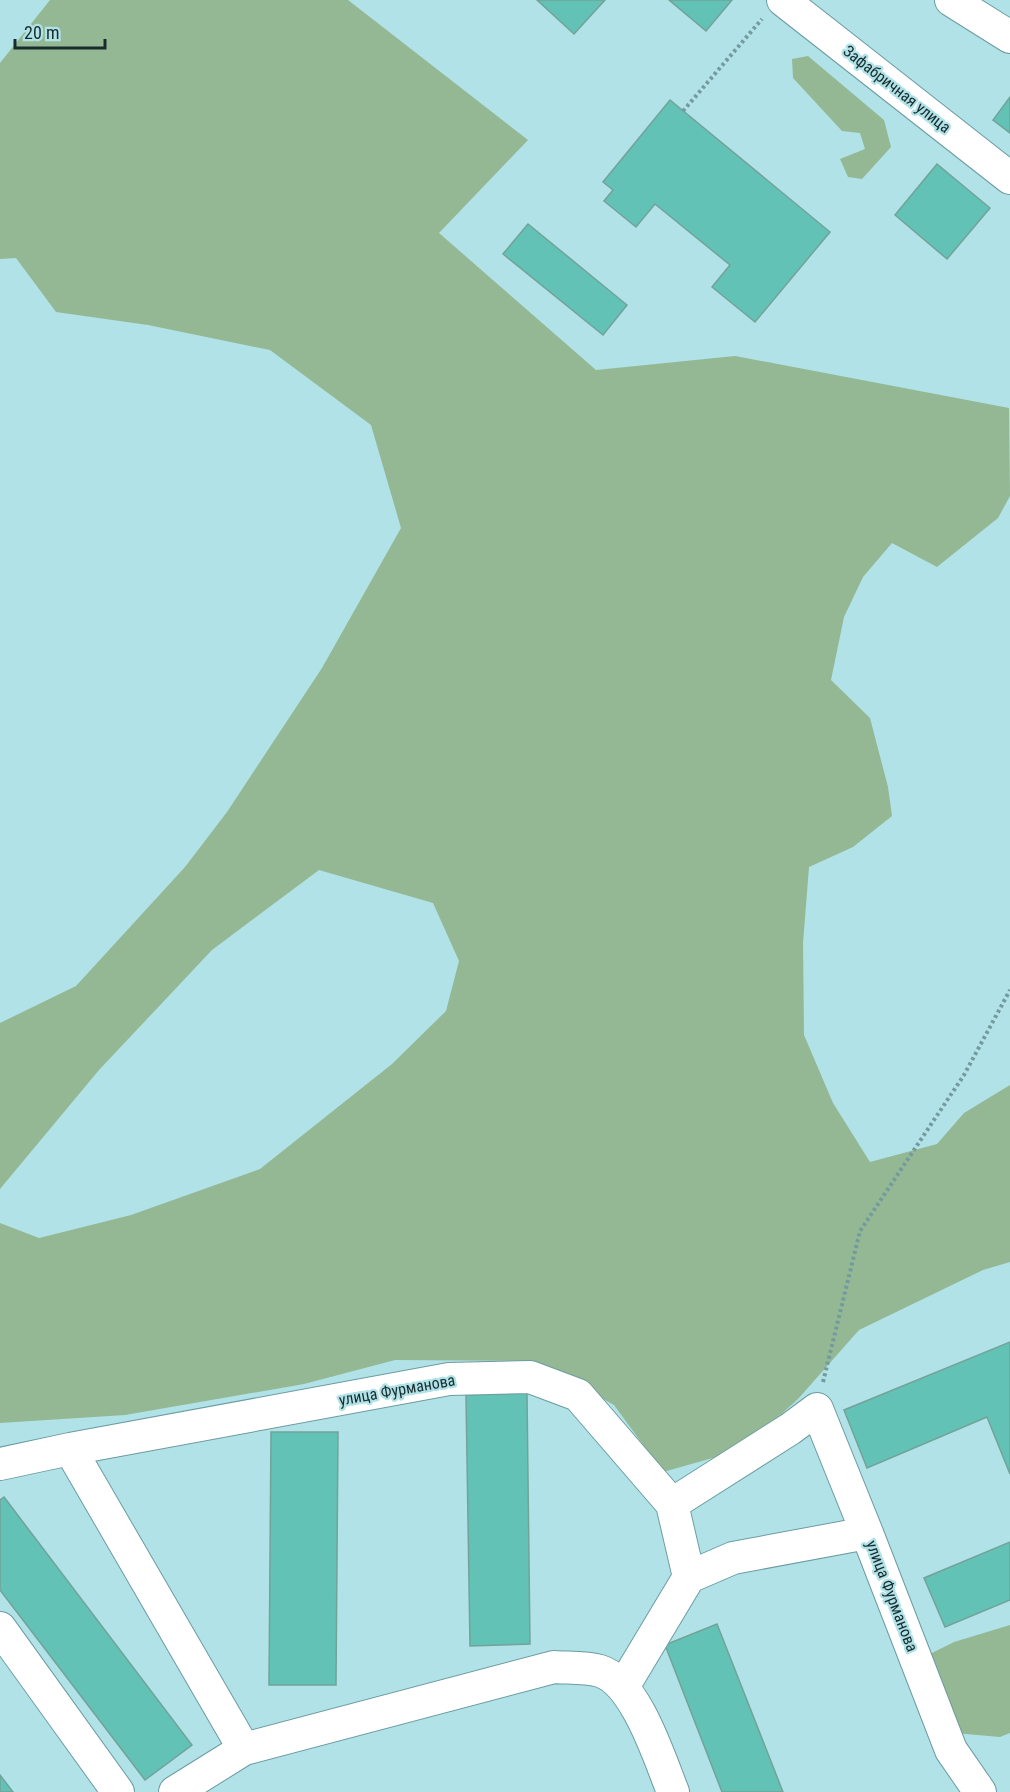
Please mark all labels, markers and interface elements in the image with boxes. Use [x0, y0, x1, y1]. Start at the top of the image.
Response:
scale bar [15, 12, 105, 50]
text: 20 m [24, 22, 59, 43]
street label: Зафабричная улица [840, 41, 954, 137]
street label: улица Фурманова [337, 1370, 457, 1410]
street label: улица Фурманова [862, 1538, 922, 1654]

